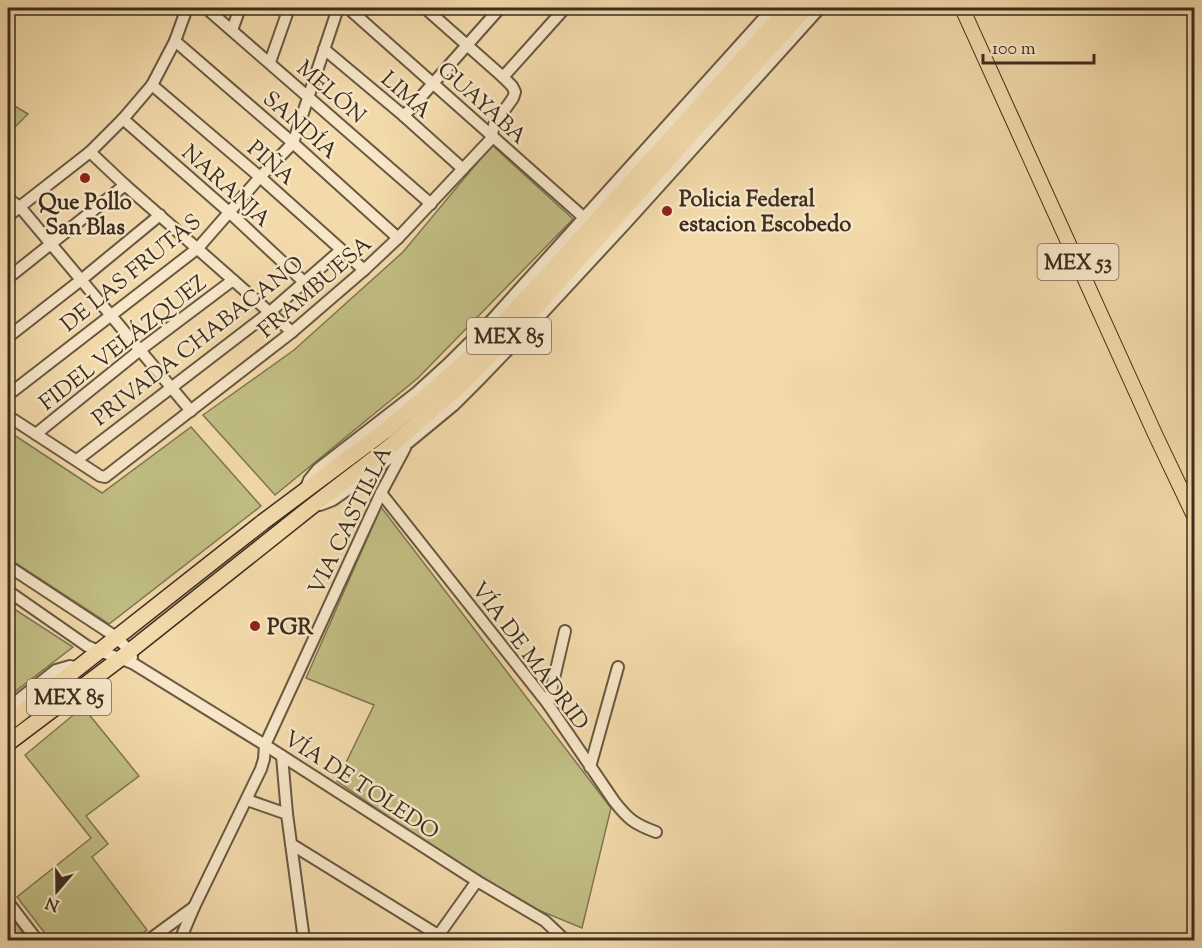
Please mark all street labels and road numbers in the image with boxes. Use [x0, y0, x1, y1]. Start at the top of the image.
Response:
street label: MELÓN [288, 53, 372, 132]
street label: GUAYABA [429, 55, 533, 153]
street label: LIMA [372, 65, 438, 128]
street label: SANDÍA [254, 84, 344, 168]
street label: PIÑA [239, 133, 302, 194]
street label: NARANJA [173, 138, 277, 236]
street label: DE LAS FRUTAS [55, 208, 209, 341]
street label: FRAMBUESA [252, 230, 380, 347]
road number: MEX 53 [1038, 244, 1118, 280]
street label: PRIVADA CHABACANO [86, 249, 311, 435]
street label: FIDEL VELÁZQUEZ [33, 268, 214, 420]
road number: MEX 85 [467, 318, 551, 354]
street label: VIA CASTILLA [302, 441, 402, 601]
street label: VÍA DE MADRID [462, 575, 596, 738]
road number: MEX 85 [27, 679, 111, 715]
street label: VÍA DE TOLEDO [276, 723, 445, 849]

